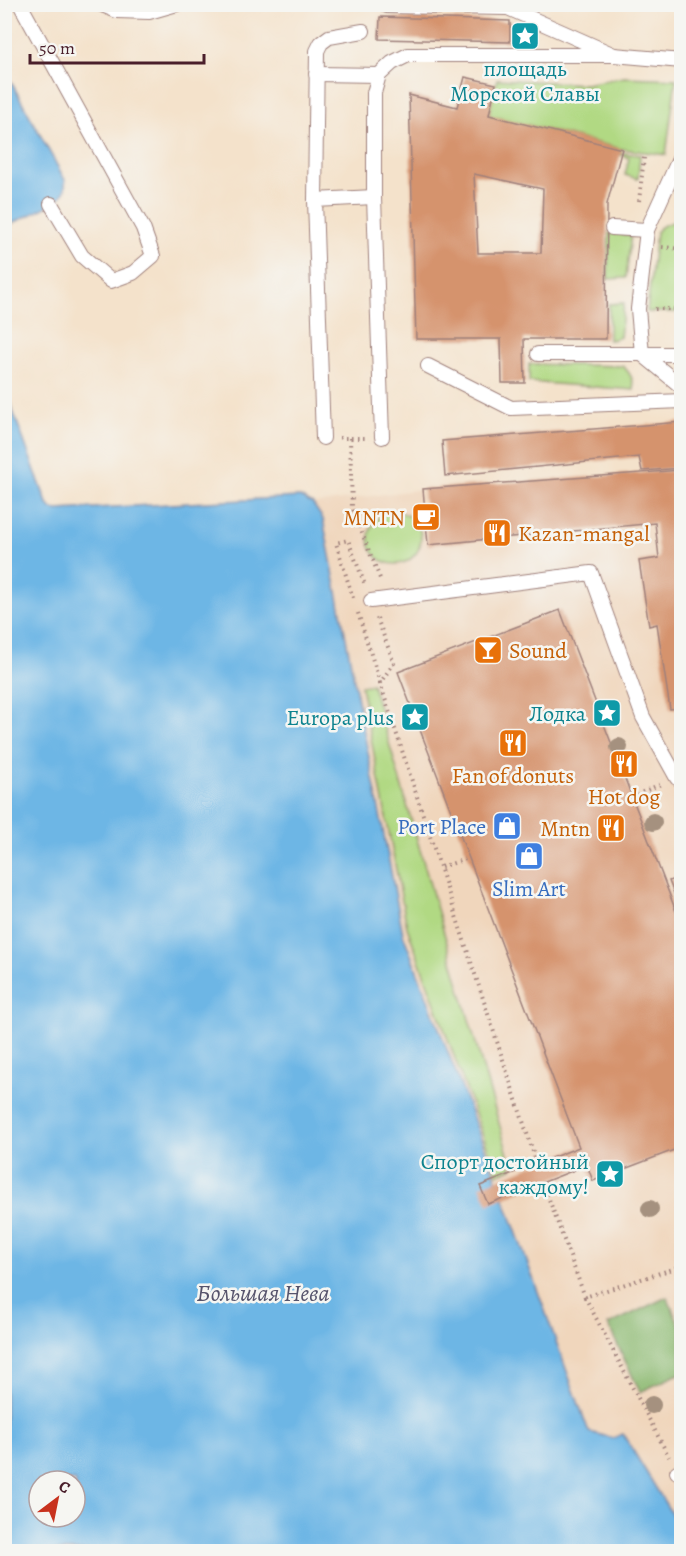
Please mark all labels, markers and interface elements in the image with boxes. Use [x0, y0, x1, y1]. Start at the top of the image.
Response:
place icon: площадь Морской Славы [509, 20, 541, 52]
scale bar [30, 27, 204, 65]
text: 50 m [39, 36, 75, 60]
place label: площадь Морской Славы [450, 54, 600, 109]
cafe icon: MNTN [410, 501, 442, 533]
place label: MNTN [343, 503, 405, 533]
restaurant icon: Kazan-mangal [481, 517, 513, 549]
place label: Kazan-mangal [518, 519, 650, 549]
bar icon: Sound [472, 634, 504, 666]
place label: Sound [509, 636, 567, 666]
place icon: Лодка [591, 697, 623, 729]
place label: Лодка [529, 699, 587, 729]
place icon: Europa plus [399, 701, 431, 733]
place label: Europa plus [286, 703, 394, 733]
restaurant icon: Fan of donuts [497, 727, 529, 759]
restaurant icon: Hot dog [608, 748, 640, 780]
place label: Fan of donuts [452, 761, 574, 791]
place label: Hot dog [588, 782, 660, 812]
shop icon: Port Place [491, 810, 523, 842]
place label: Port Place [397, 812, 486, 842]
restaurant icon: Mntn [595, 812, 627, 844]
place label: Mntn [540, 814, 590, 844]
shop icon: Slim Art [513, 840, 545, 872]
place label: Slim Art [492, 874, 566, 904]
place label: Спорт достойный каждому! [421, 1147, 589, 1202]
place icon: Спорт достойный каждому! [594, 1158, 626, 1190]
water label: Большая Нева [196, 1277, 330, 1309]
north arrow [27, 1469, 87, 1529]
text: С [54, 1475, 75, 1499]

